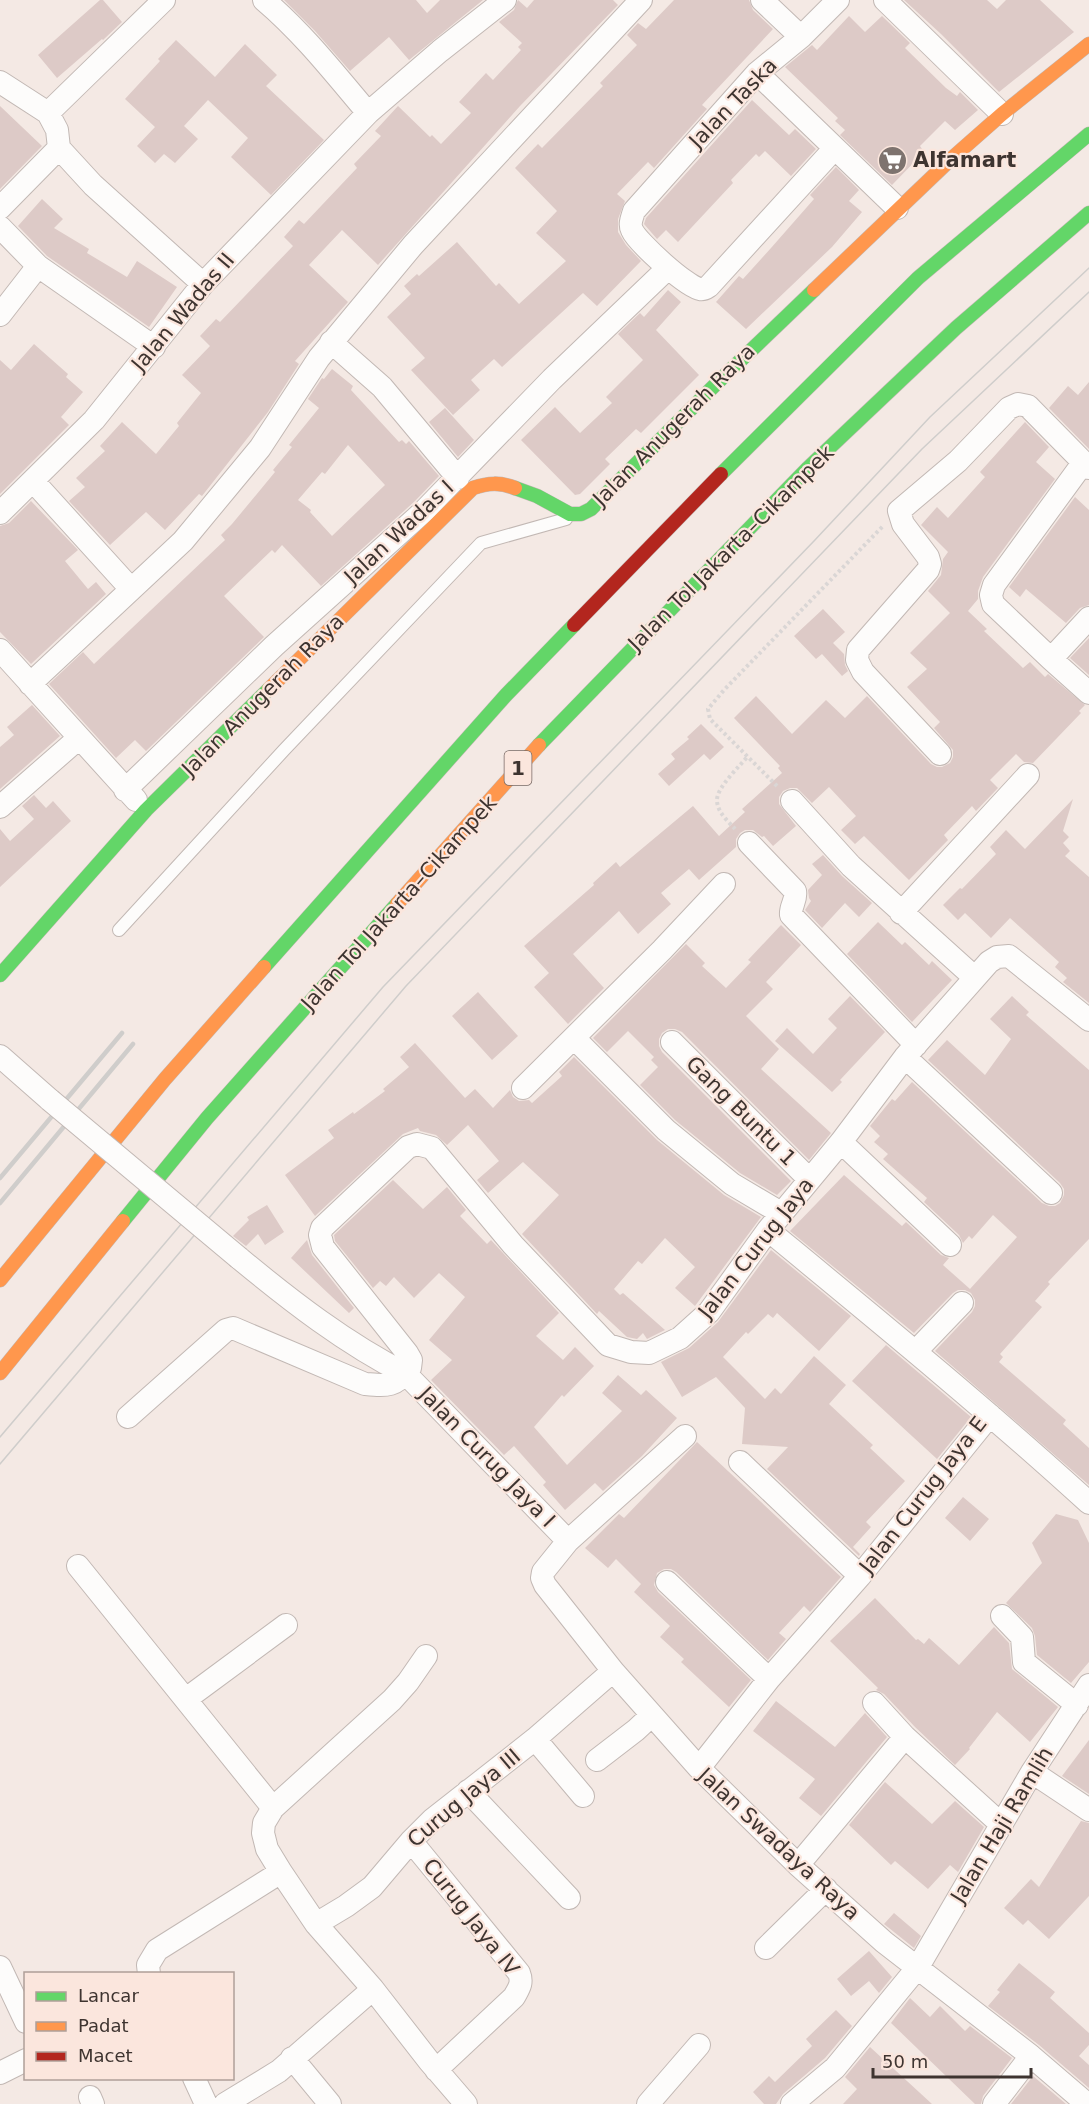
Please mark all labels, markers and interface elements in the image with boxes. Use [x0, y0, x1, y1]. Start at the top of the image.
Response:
street label: Jalan Taska [683, 53, 782, 154]
supermarket icon: Alfamart [876, 144, 908, 176]
place label: Alfamart [913, 148, 1016, 172]
street label: Jalan Wadas II [126, 248, 239, 377]
street label: Jalan Anugerah Raya [587, 339, 760, 512]
street label: Jalan Tol Jakarta–Cikampek [622, 440, 839, 657]
street label: Jalan Wadas I [338, 475, 458, 590]
street label: Jalan Anugerah Raya [176, 609, 349, 782]
road number: 1 [504, 751, 532, 785]
street label: Jalan Tol Jakarta–Cikampek [295, 790, 502, 1017]
street label: Gang Buntu 1 [681, 1051, 801, 1171]
street label: Jalan Curug Jaya [692, 1173, 818, 1325]
street label: Jalan Curug Jaya I [413, 1381, 560, 1532]
street label: Jalan Curug Jaya E [853, 1412, 992, 1580]
street label: Jalan Haji Ramlih [945, 1743, 1058, 1909]
street label: Curug Jaya III [403, 1744, 525, 1852]
street label: Jalan Swadaya Raya [692, 1762, 865, 1925]
street label: Curug Jaya IV [418, 1854, 524, 1981]
legend [24, 1972, 234, 2080]
text: Lancar [78, 1985, 139, 2006]
text: Padat [78, 2015, 129, 2036]
scale bar [873, 2041, 1030, 2079]
text: Macet [78, 2045, 133, 2066]
text: 50 m [882, 2051, 928, 2072]

